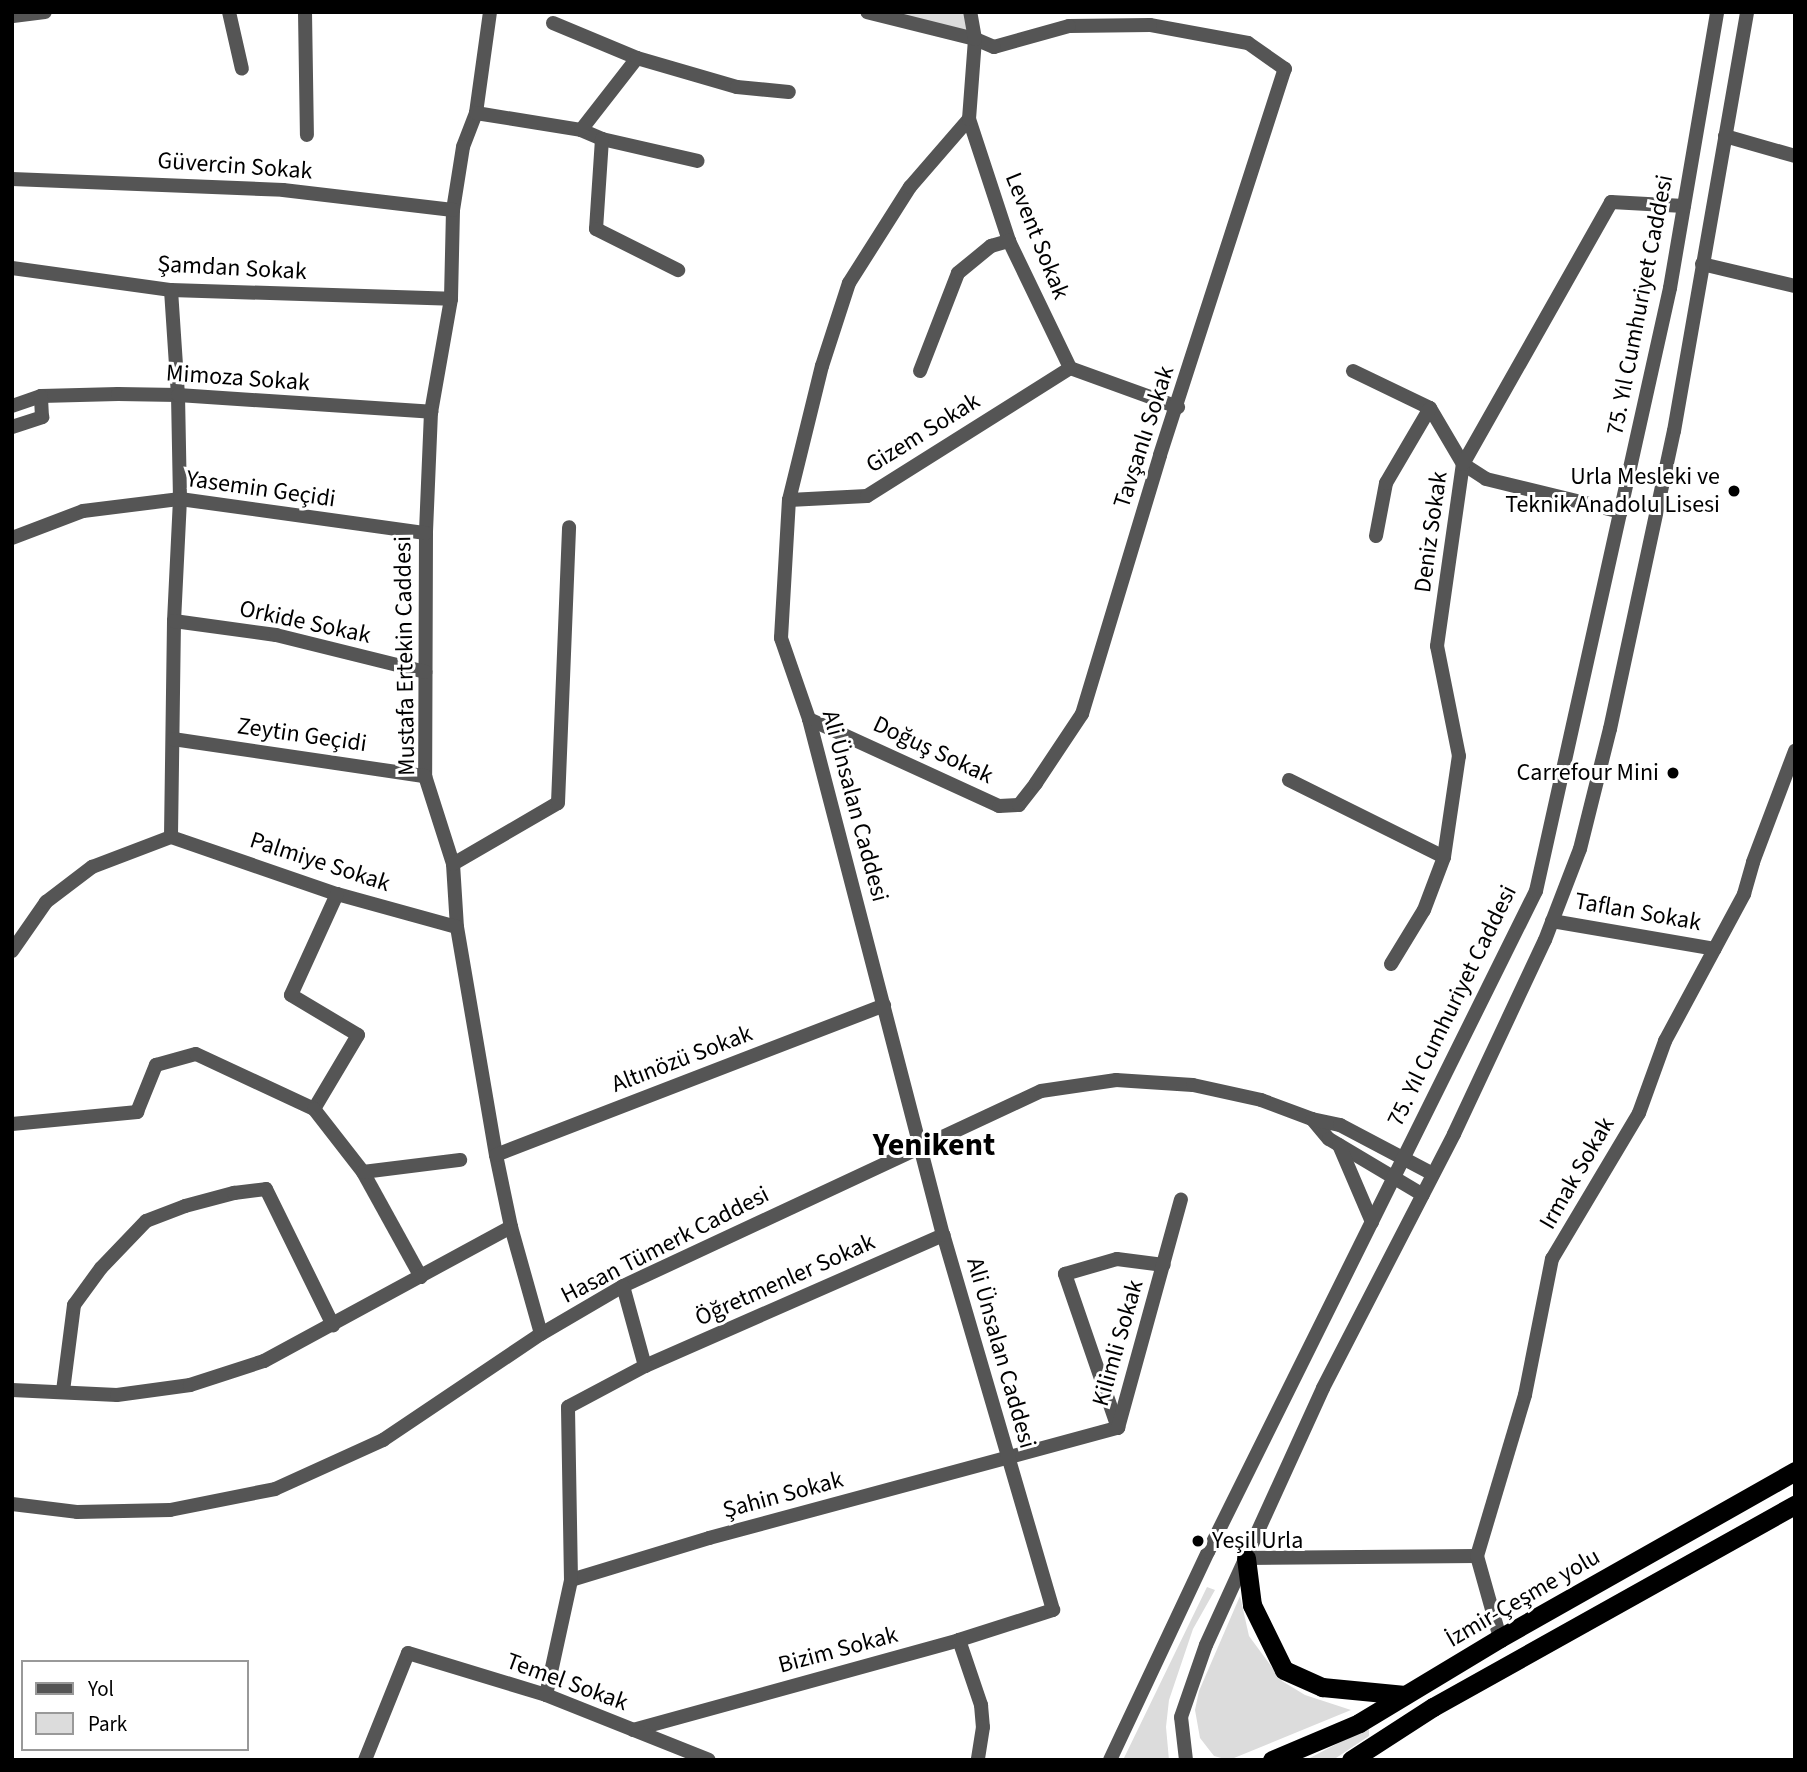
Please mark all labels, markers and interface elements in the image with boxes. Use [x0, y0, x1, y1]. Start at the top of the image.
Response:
street label: Güvercin Sokak [157, 146, 313, 186]
street label: Levent Sokak [999, 169, 1075, 303]
street label: 75. Yıl Cumhuriyet Caddesi [1601, 172, 1679, 438]
street label: Şamdan Sokak [157, 250, 307, 286]
street label: Mimoza Sokak [165, 359, 311, 397]
street label: Tavşanlı Sokak [1107, 362, 1181, 512]
street label: Gizem Sokak [861, 387, 985, 479]
place label: Urla Mesleki ve Teknik Anadolu Lisesi [1505, 463, 1720, 519]
street label: Yasemin Geçidi [185, 464, 337, 514]
street label: Deniz Sokak [1408, 470, 1454, 594]
marker: Urla Mesleki ve Teknik Anadolu Lisesi [1726, 483, 1742, 499]
street label: Mustafa Ertekin Caddesi [389, 536, 421, 776]
street label: Orkide Sokak [237, 594, 373, 650]
street label: Ali Ünsalan Caddesi [816, 707, 894, 905]
street label: Doğuş Sokak [868, 710, 998, 790]
street label: Zeytin Geçidi [235, 712, 369, 758]
place label: Carrefour Mini [1517, 759, 1659, 787]
marker: Carrefour Mini [1665, 765, 1681, 781]
street label: Palmiye Sokak [246, 826, 394, 898]
street label: 75. Yıl Cumhuriyet Caddesi [1381, 881, 1523, 1131]
street label: Taflan Sokak [1573, 887, 1703, 937]
street label: Altınözü Sokak [608, 1019, 756, 1099]
street label: Irmak Sokak [1533, 1112, 1621, 1234]
district label: Yenikent [873, 1126, 995, 1164]
street label: Hasan Tümerk Caddesi [556, 1180, 774, 1310]
street label: Öğretmenler Sokak [691, 1228, 879, 1332]
street label: Ali Ünsalan Caddesi [960, 1254, 1042, 1452]
street label: Kilimli Sokak [1086, 1277, 1150, 1409]
street label: Şahin Sokak [720, 1465, 846, 1525]
place label: Yeşil Urla [1212, 1527, 1303, 1555]
marker: Yeşil Urla [1190, 1533, 1206, 1549]
street label: İzmir-Çeşme yolu [1441, 1542, 1605, 1654]
street label: Bizim Sokak [775, 1620, 901, 1680]
street label: Temel Sokak [502, 1647, 632, 1717]
legend [21, 1660, 248, 1751]
text: Yol [88, 1674, 114, 1704]
text: Park [88, 1709, 127, 1739]

